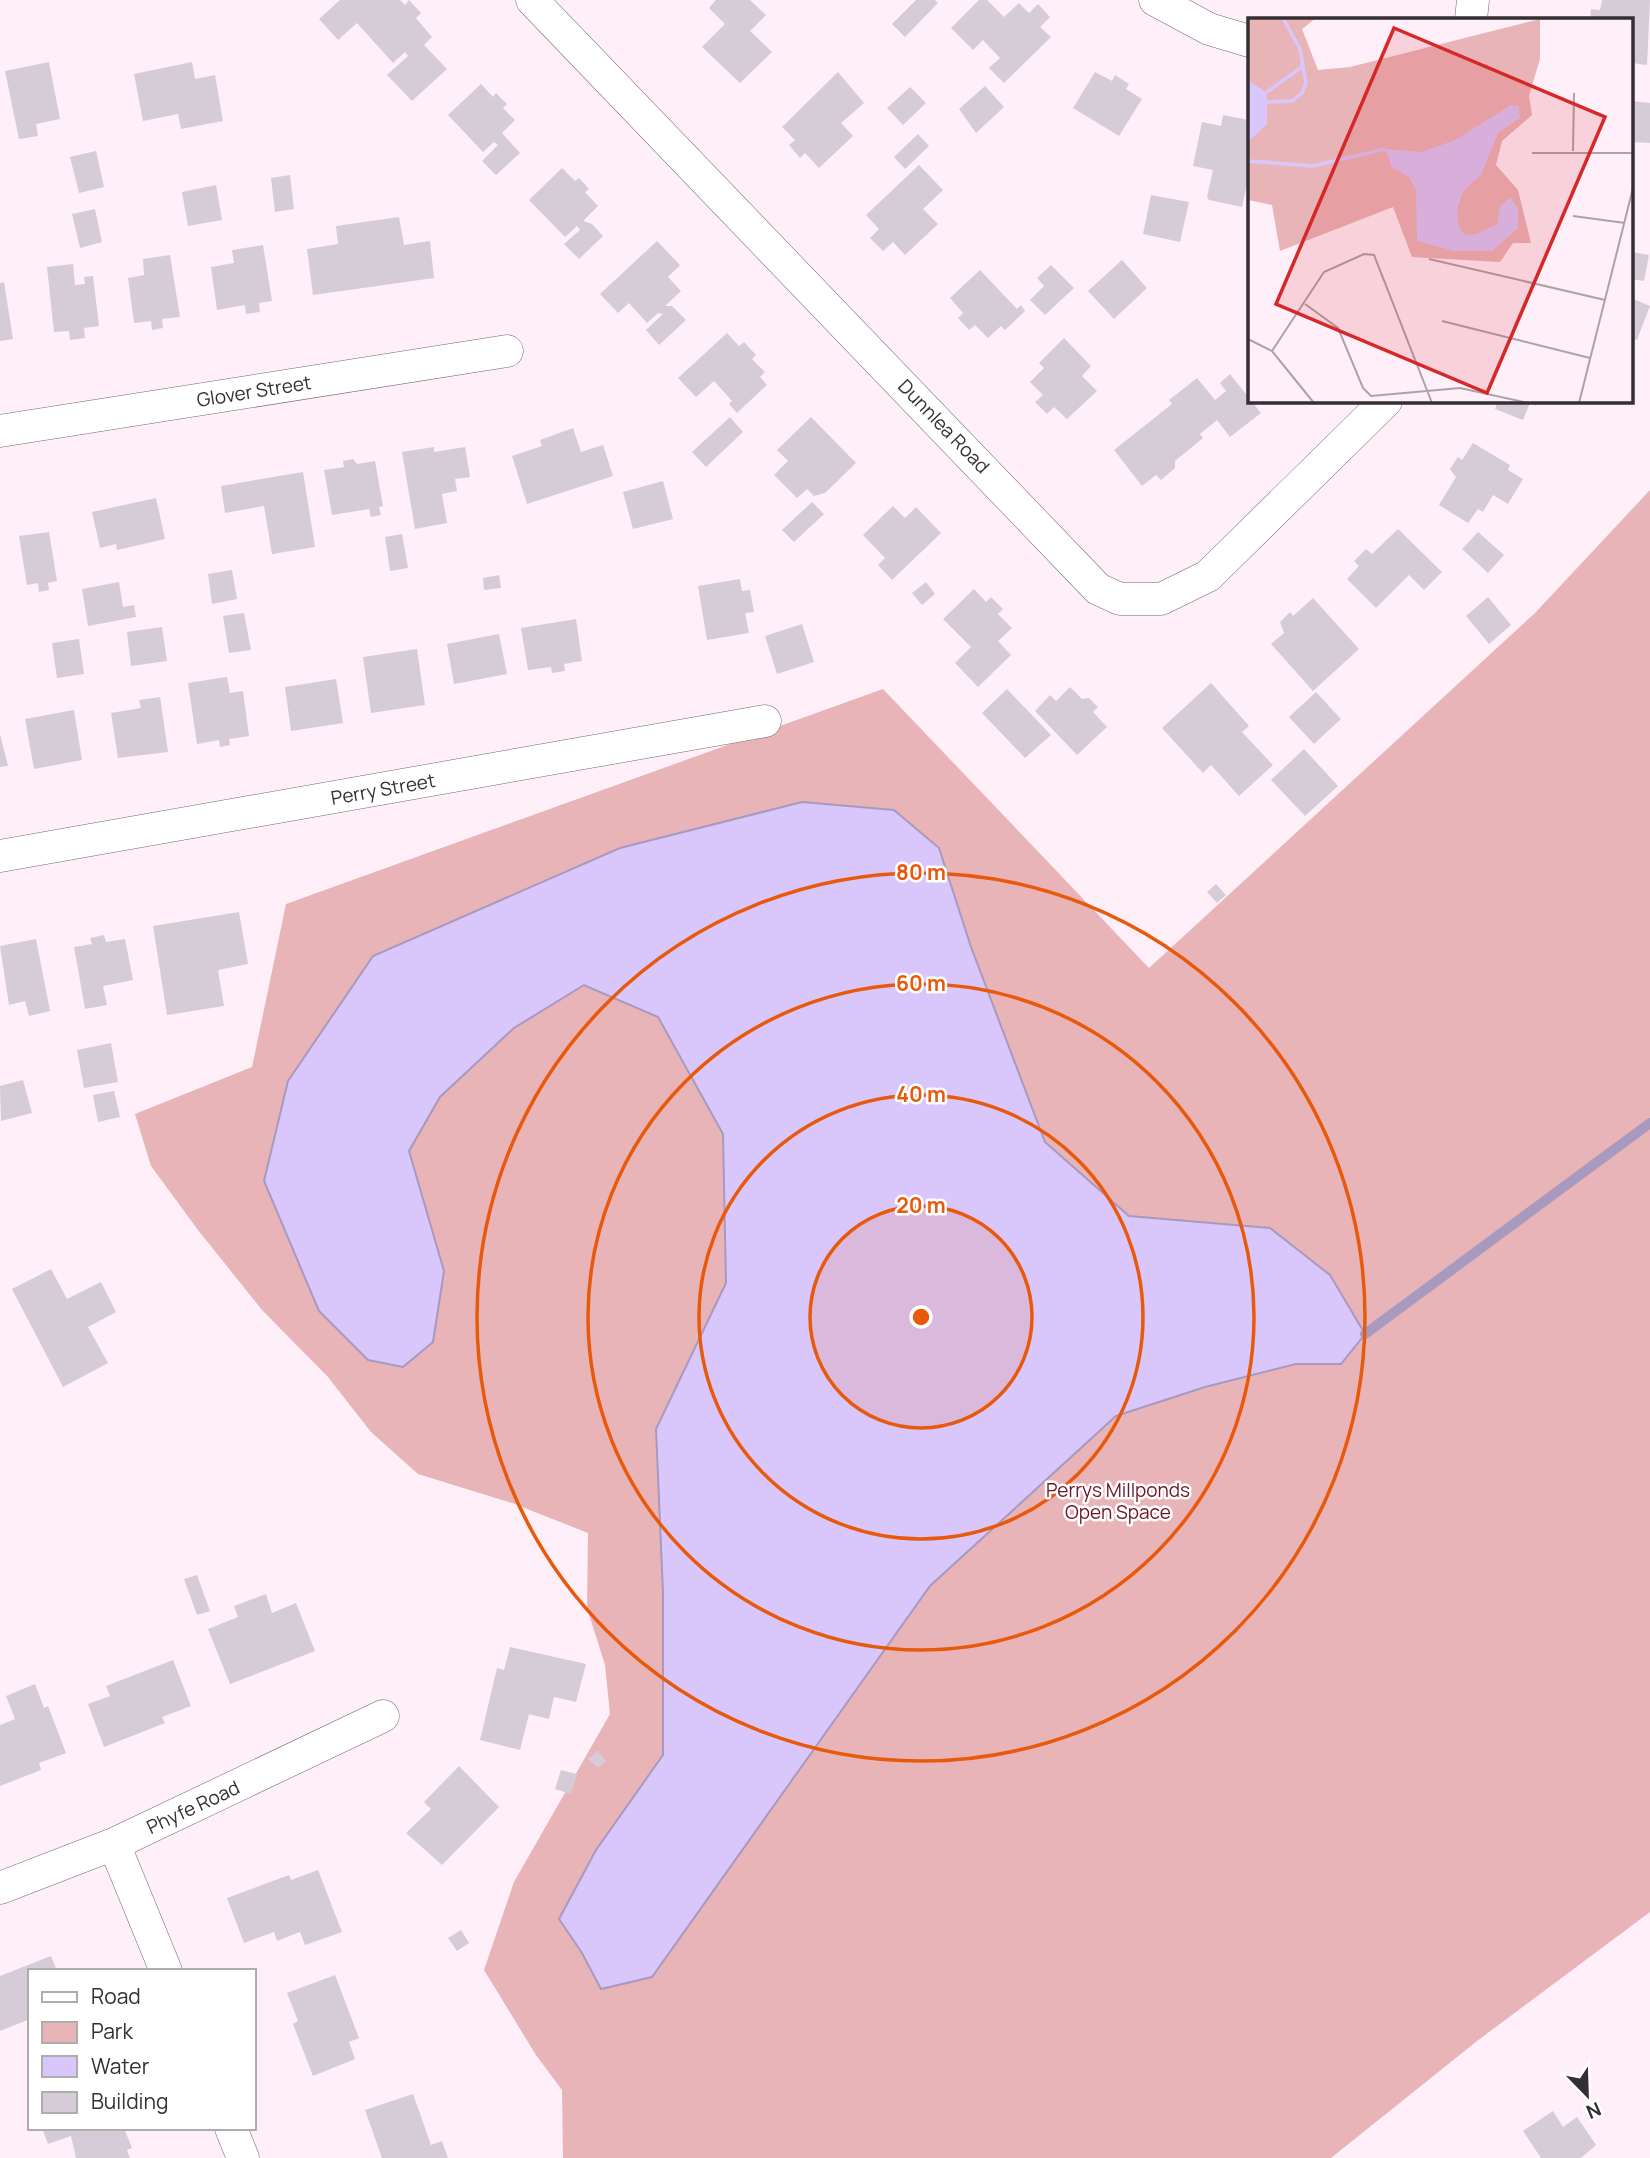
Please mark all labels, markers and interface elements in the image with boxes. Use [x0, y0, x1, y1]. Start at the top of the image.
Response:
inset map [1248, 18, 1632, 402]
street label: Glover Street [195, 369, 313, 413]
street label: Dunnlea Road [892, 373, 996, 479]
street label: Perry Street [329, 767, 437, 811]
text: 80 m [896, 858, 946, 886]
text: 60 m [896, 969, 946, 997]
text: 40 m [896, 1080, 946, 1108]
text: 20 m [896, 1191, 946, 1219]
centre of rings [909, 1305, 933, 1329]
park label: Perrys Millponds Open Space [1046, 1477, 1190, 1525]
street label: Phyfe Road [142, 1774, 244, 1840]
legend [28, 1969, 256, 2130]
text: Road [91, 1982, 141, 2010]
text: Park [91, 2017, 133, 2045]
text: Water [91, 2052, 150, 2080]
north arrow [1552, 2060, 1622, 2130]
text: Building [91, 2087, 168, 2115]
text: N [1582, 2096, 1605, 2125]

